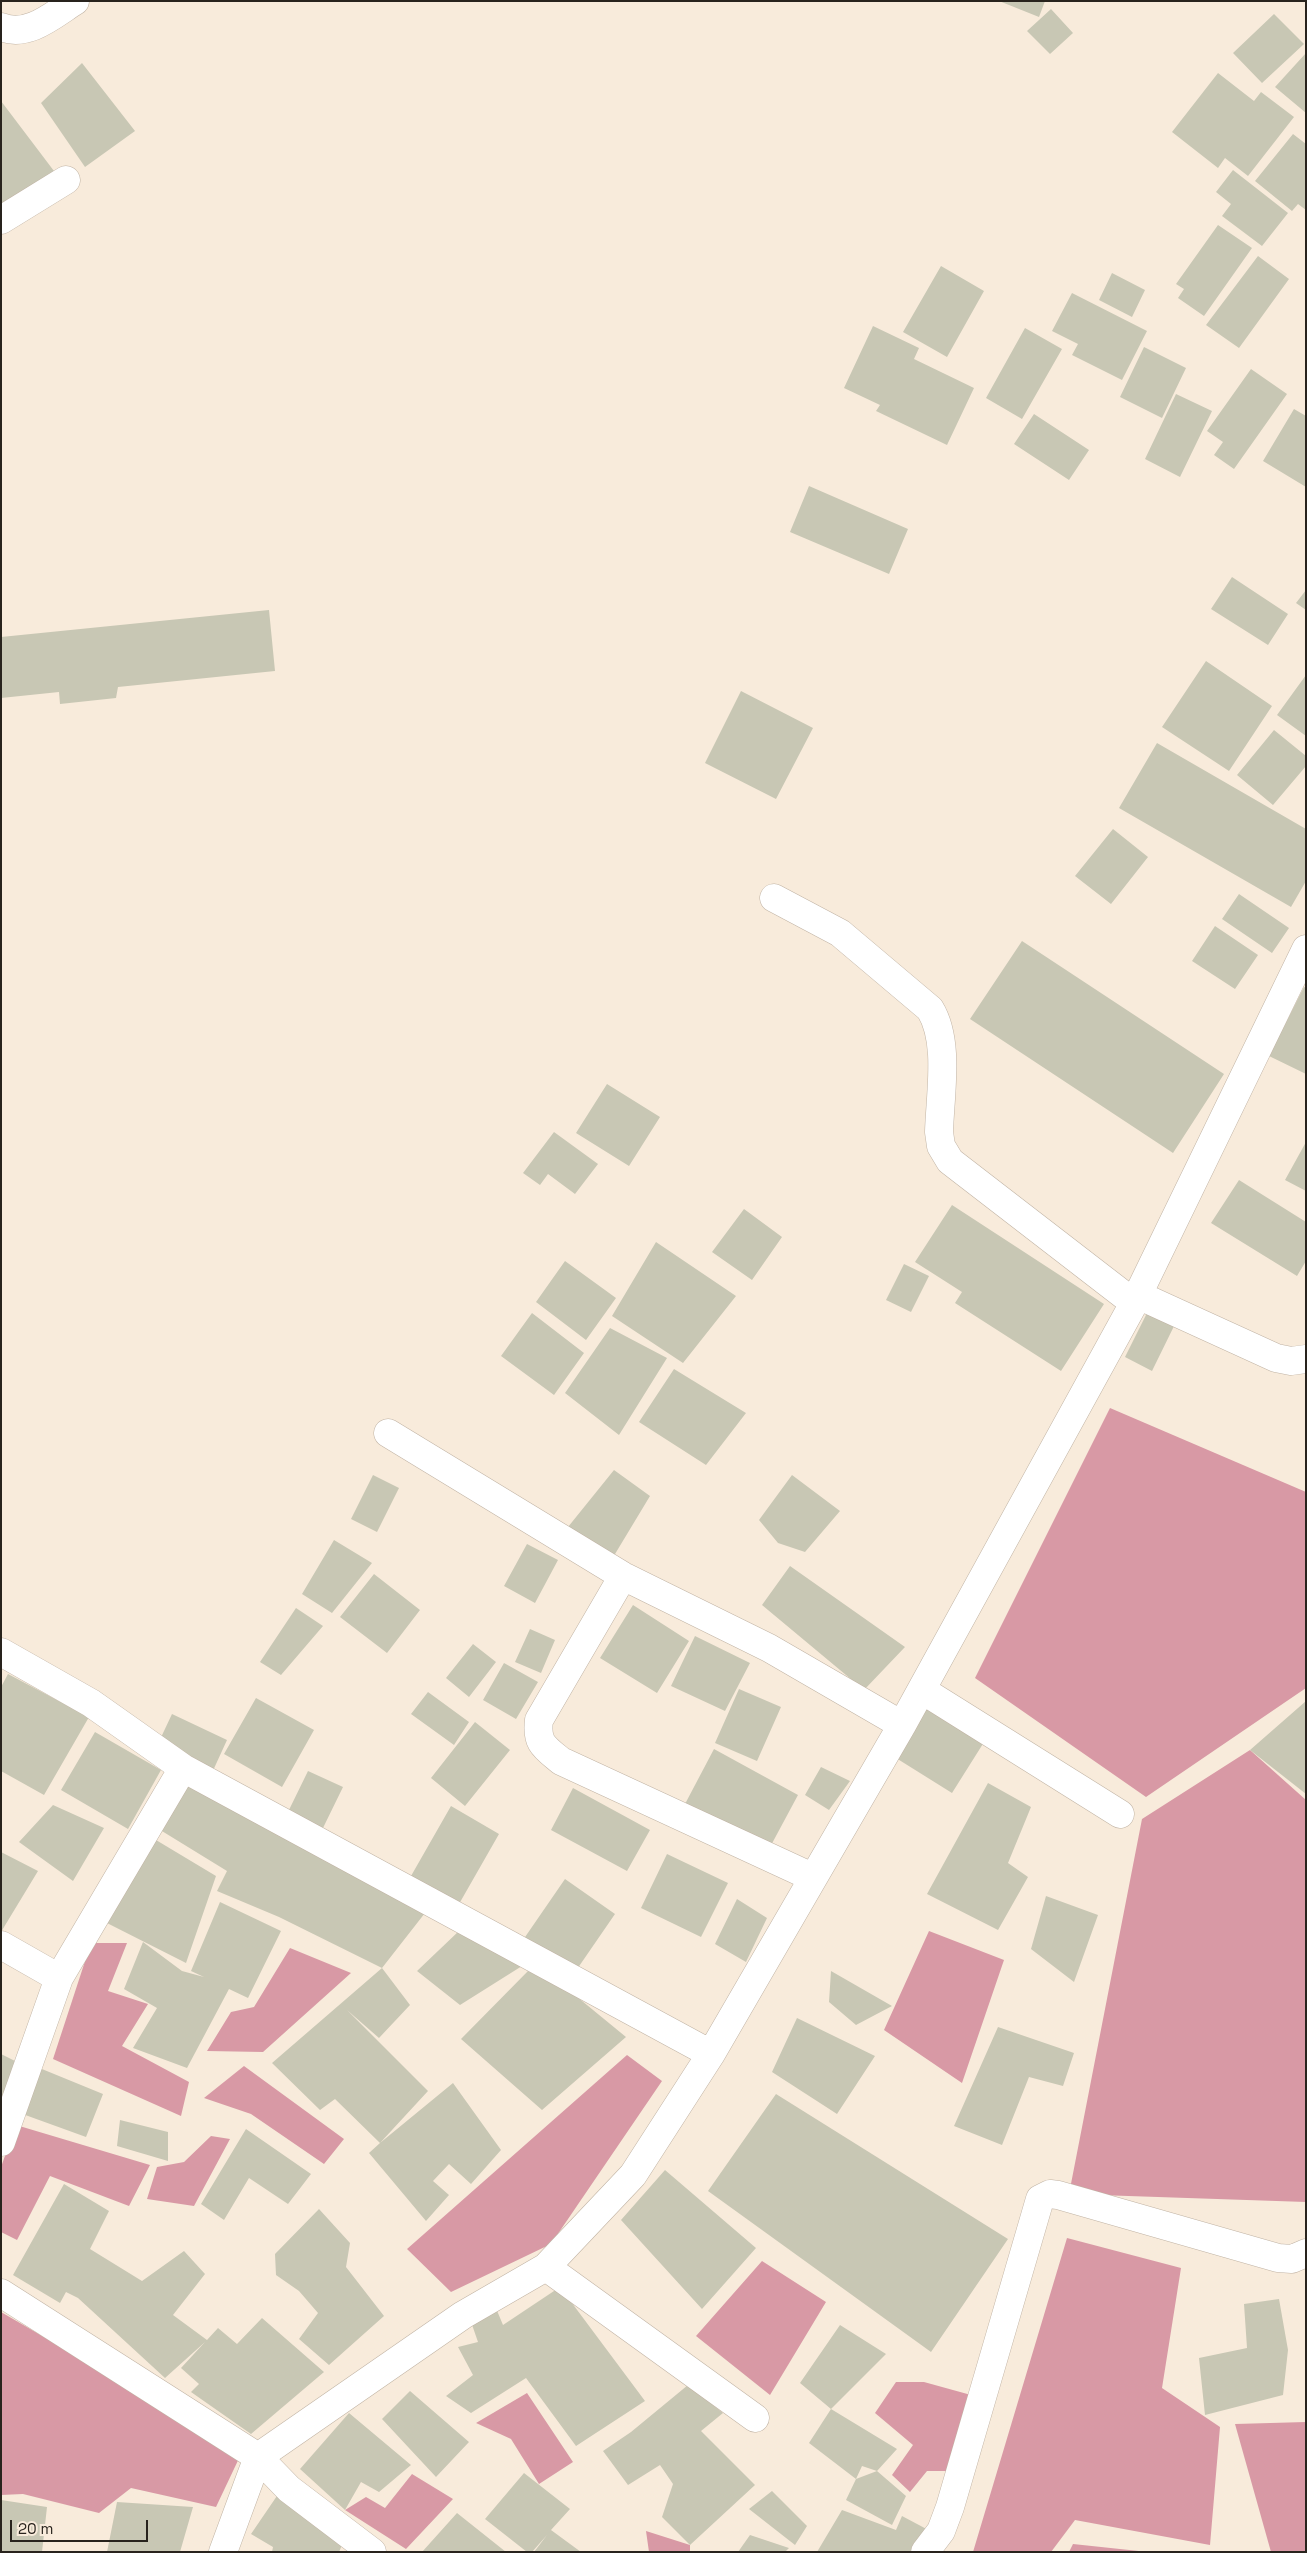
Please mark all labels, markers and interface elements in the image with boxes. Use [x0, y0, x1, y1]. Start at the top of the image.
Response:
scale bar [12, 2510, 150, 2542]
text: 20 m [18, 2519, 53, 2538]

